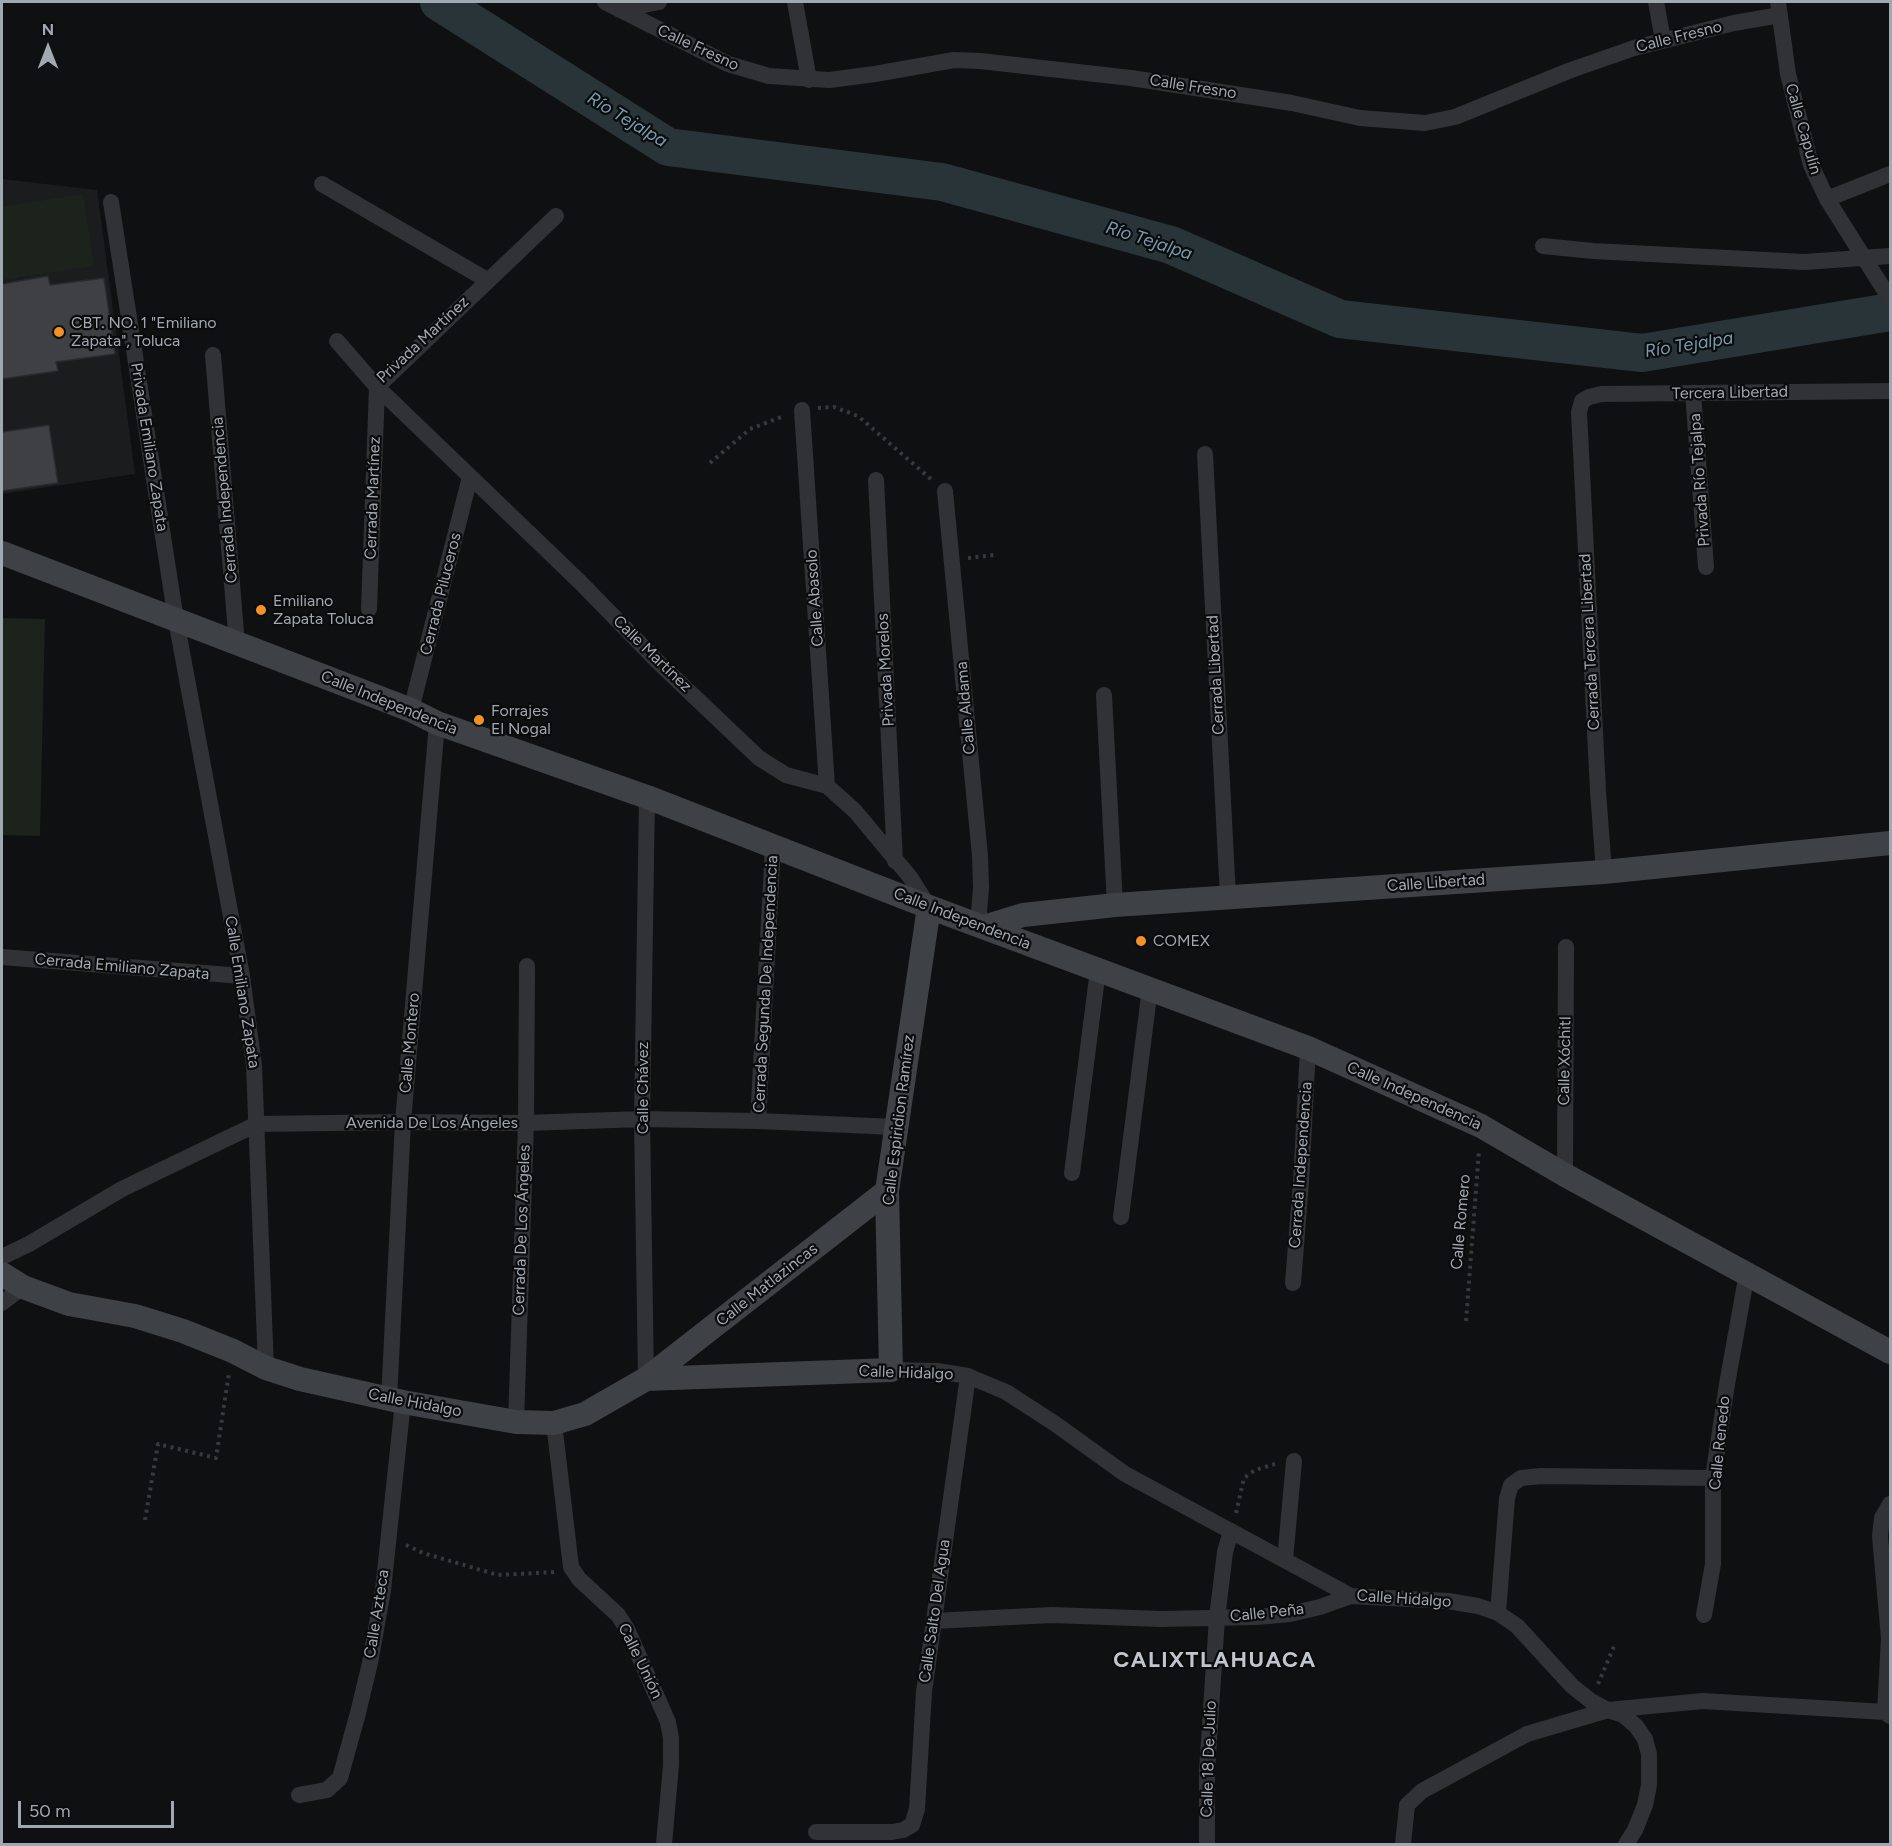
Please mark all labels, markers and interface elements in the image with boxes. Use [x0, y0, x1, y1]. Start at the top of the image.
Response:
street label: Calle Fresno [1634, 17, 1724, 57]
north arrow [18, 18, 78, 78]
text: N [42, 20, 54, 39]
street label: Calle Fresno [654, 21, 742, 75]
street label: Calle Fresno [1148, 71, 1238, 103]
street label: Calle Capulín [1781, 81, 1825, 177]
water label: Río Tejalpa [583, 88, 671, 152]
water label: Río Tejalpa [1103, 217, 1195, 265]
street label: Privada Martínez [373, 293, 473, 387]
place label: CBT. NO. 1 "Emiliano Zapata", Toluca [71, 313, 217, 351]
marker: CBT. NO. 1 "Emiliano Zapata", Toluca [52, 325, 66, 339]
water label: Río Tejalpa [1643, 327, 1735, 363]
street label: Privada Emiliano Zapata [126, 361, 172, 533]
street label: Tercera Libertad [1672, 382, 1788, 404]
street label: Privada Río Tejalpa [1686, 413, 1714, 547]
street label: Cerrada Independencia [208, 416, 242, 584]
street label: Cerrada Martínez [361, 436, 385, 560]
street label: Cerrada Piluceros [416, 531, 466, 657]
street label: Calle Abasolo [802, 549, 828, 647]
street label: Cerrada Tercera Libertad [1576, 553, 1604, 731]
place label: Emiliano Zapata Toluca [273, 591, 374, 629]
marker: Emiliano Zapata Toluca [254, 603, 268, 617]
street label: Calle Martínez [609, 612, 695, 696]
street label: Privada Morelos [873, 613, 899, 727]
street label: Cerrada Libertad [1203, 615, 1229, 735]
street label: Calle Aldama [952, 661, 980, 755]
street label: Calle Independencia [318, 667, 460, 739]
place label: Forrajes El Nogal [491, 701, 551, 739]
marker: Forrajes El Nogal [472, 713, 486, 727]
street label: Cerrada Segunda De Independencia [750, 855, 782, 1113]
street label: Calle Libertad [1386, 870, 1486, 896]
street label: Calle Independencia [891, 884, 1033, 954]
street label: Calle Emiliano Zapata [220, 914, 264, 1070]
place label: COMEX [1153, 931, 1210, 951]
marker: COMEX [1134, 934, 1148, 948]
street label: Cerrada Emiliano Zapata [34, 950, 210, 984]
street label: Calle Montero [396, 992, 424, 1094]
street label: Calle Xóchitl [1555, 1016, 1575, 1106]
street label: Calle Espiridion Ramírez [879, 1034, 919, 1206]
street label: Calle Chávez [633, 1042, 653, 1134]
street label: Calle Independencia [1344, 1058, 1484, 1134]
street label: Cerrada Independencia [1286, 1081, 1316, 1249]
street label: Avenida De Los Ángeles [346, 1113, 518, 1133]
street label: Cerrada De Los Ángeles [509, 1144, 535, 1316]
street label: Calle Romero [1447, 1173, 1475, 1271]
street label: Calle Matlazincas [712, 1239, 822, 1331]
street label: Calle Hidalgo [858, 1362, 954, 1384]
street label: Calle Hidalgo [367, 1385, 463, 1421]
street label: Calle Renedo [1706, 1395, 1734, 1491]
street label: Calle Salto Del Agua [915, 1538, 955, 1684]
street label: Calle Azteca [361, 1568, 393, 1660]
street label: Calle Hidalgo [1356, 1586, 1452, 1612]
street label: Calle Peña [1229, 1600, 1305, 1626]
street label: Calle Unión [613, 1620, 667, 1702]
district label: CALIXTLAHUACA [1113, 1648, 1317, 1674]
street label: Calle 18 De Julio [1197, 1700, 1221, 1818]
scale bar [21, 1789, 177, 1827]
text: 50 m [29, 1800, 71, 1822]

